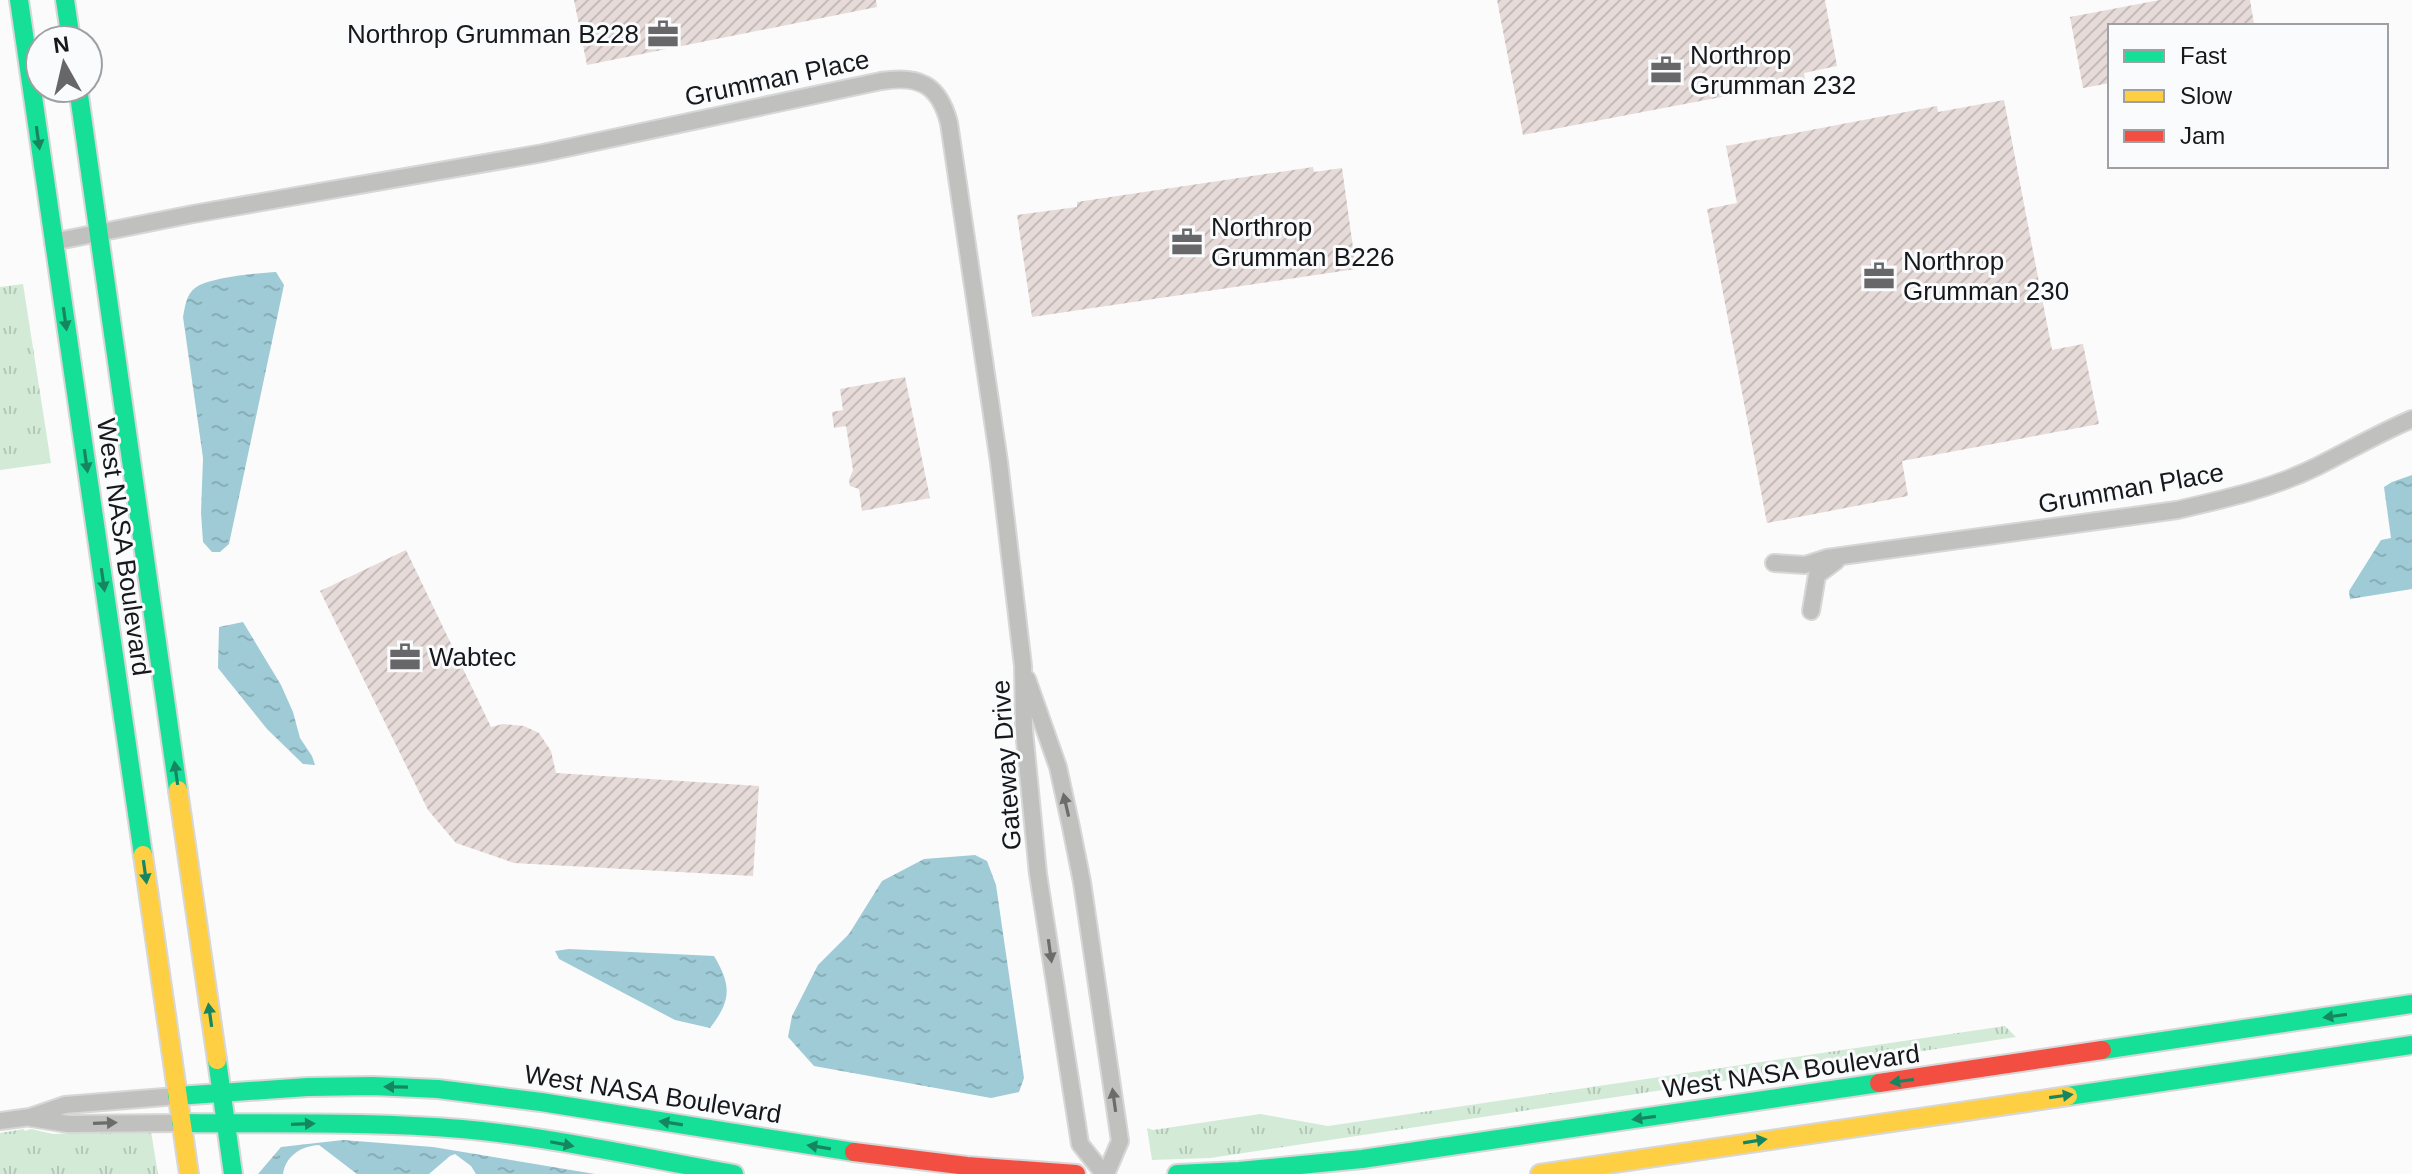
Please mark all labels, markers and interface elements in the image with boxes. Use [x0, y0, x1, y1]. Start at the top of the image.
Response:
office icon: Northrop Grumman B228 [646, 17, 680, 51]
place label: Northrop Grumman B228 [347, 19, 639, 49]
north arrow [24, 24, 104, 104]
legend [2108, 24, 2388, 168]
text: N [52, 31, 71, 58]
place label: Northrop Grumman 232 [1690, 40, 1856, 100]
text: Fast [2180, 42, 2227, 69]
street label: Grumman Place [682, 44, 872, 112]
office icon: Northrop Grumman 232 [1649, 53, 1683, 87]
text: Slow [2180, 82, 2233, 109]
text: Jam [2180, 122, 2225, 149]
one-way arrow [32, 126, 45, 151]
place label: Northrop Grumman B226 [1211, 212, 1395, 272]
office icon: Northrop Grumman B226 [1170, 225, 1204, 259]
place label: Northrop Grumman 230 [1903, 246, 2069, 306]
office icon: Northrop Grumman 230 [1862, 259, 1896, 293]
one-way arrow [59, 307, 72, 332]
street label: West NASA Boulevard [91, 416, 157, 678]
one-way arrow [80, 448, 93, 473]
street label: Grumman Place [2036, 457, 2226, 519]
one-way arrow [97, 568, 110, 593]
office icon: Wabtec [388, 640, 422, 674]
place label: Wabtec [429, 642, 516, 672]
street label: Gateway Drive [985, 679, 1027, 851]
one-way arrow [169, 760, 182, 785]
one-way arrow [1060, 793, 1072, 818]
one-way arrow [139, 860, 152, 885]
one-way arrow [1044, 939, 1057, 964]
one-way arrow [203, 1002, 216, 1027]
one-way arrow [2322, 1010, 2347, 1023]
street label: West NASA Boulevard [1660, 1038, 1922, 1104]
street label: West NASA Boulevard [522, 1059, 784, 1129]
one-way arrow [1889, 1075, 1914, 1088]
one-way arrow [383, 1081, 408, 1094]
one-way arrow [1107, 1087, 1120, 1112]
one-way arrow [2049, 1089, 2074, 1102]
one-way arrow [1632, 1112, 1657, 1125]
one-way arrow [93, 1116, 118, 1129]
one-way arrow [658, 1116, 683, 1128]
one-way arrow [291, 1118, 316, 1131]
one-way arrow [1743, 1134, 1768, 1147]
one-way arrow [550, 1138, 575, 1150]
one-way arrow [806, 1140, 831, 1152]

